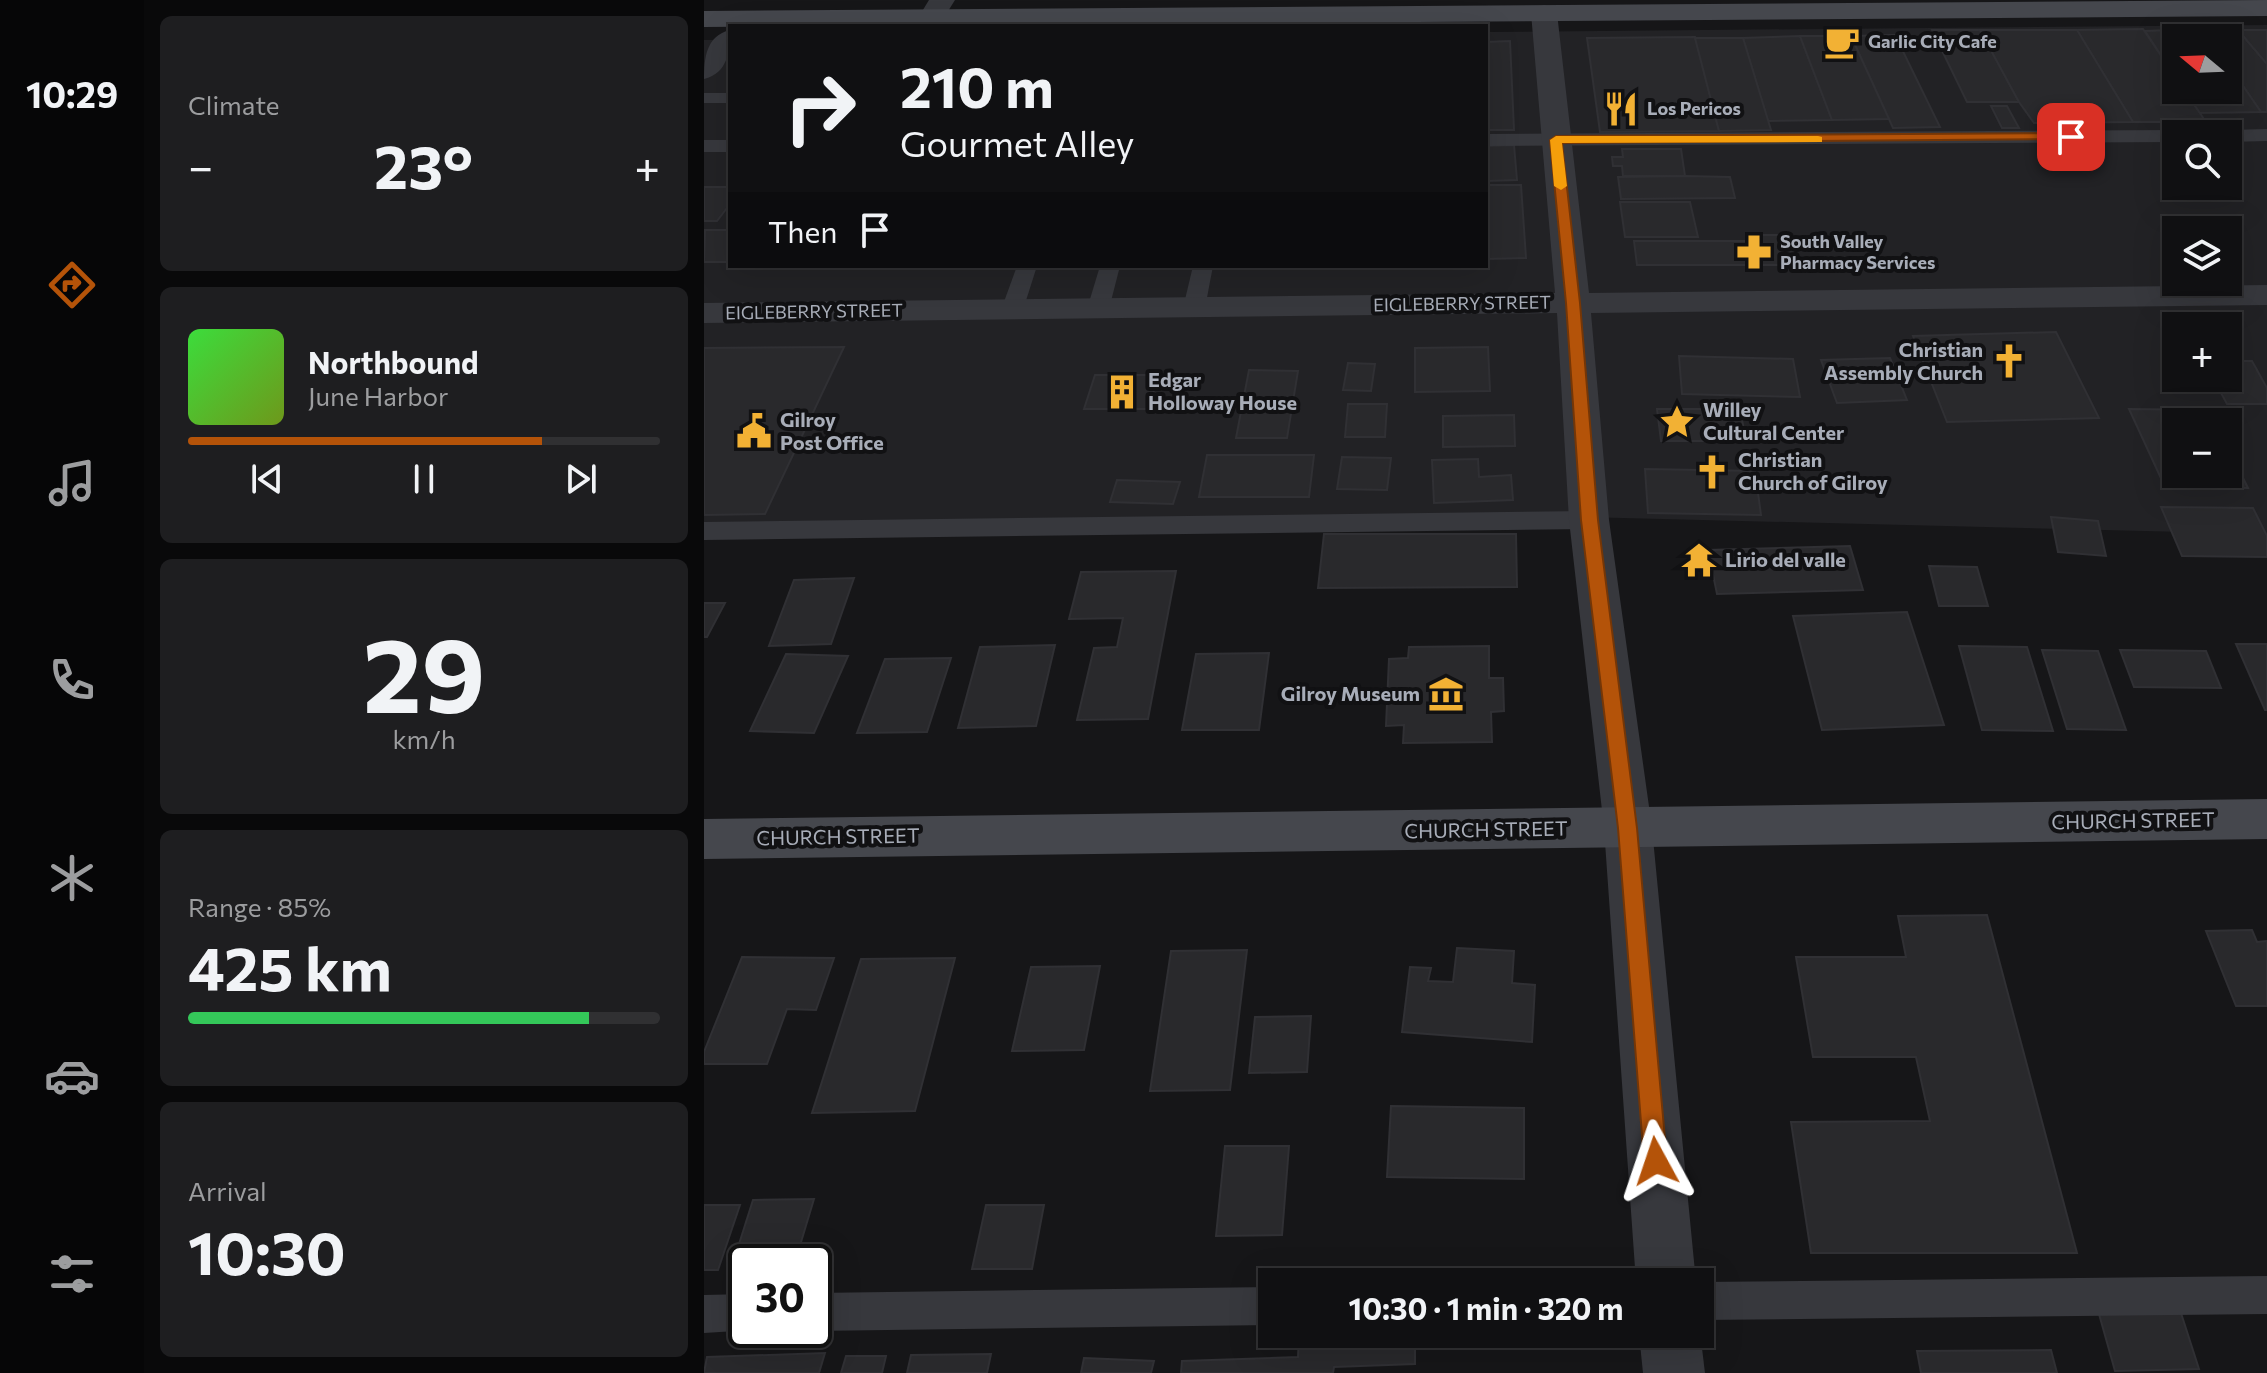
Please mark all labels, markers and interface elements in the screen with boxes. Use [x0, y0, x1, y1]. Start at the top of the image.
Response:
cafe icon: Garlic City Cafe [1823, 23, 1861, 61]
north arrow [2162, 24, 2242, 104]
map controls [2162, 24, 2242, 488]
place label: Garlic City Cafe [1868, 30, 1997, 52]
text: 210 m [900, 51, 1054, 120]
icon: right [768, 56, 872, 160]
text: 10:29 [26, 71, 118, 115]
text: Climate [188, 89, 280, 120]
restaurant icon: Los Pericos [1602, 90, 1640, 128]
place label: Los Pericos [1647, 97, 1741, 119]
pin [2037, 103, 2105, 171]
icon: arrive [2049, 115, 2093, 159]
text: Gourmet Alley [900, 120, 1134, 164]
button: search [2162, 120, 2242, 200]
text: 23° [374, 128, 473, 201]
text: − [188, 138, 213, 192]
text: + [634, 138, 660, 192]
icon: arrive [853, 208, 897, 252]
text: Then [768, 212, 837, 249]
button: layers [2162, 216, 2242, 296]
place label: South Valley Pharmacy Services [1780, 230, 1935, 273]
pharmacy icon: South Valley Pharmacy Services [1735, 233, 1773, 271]
icon: directions [44, 257, 100, 313]
street label: EIGLEBERRY STREET [1373, 290, 1551, 316]
street label: EIGLEBERRY STREET [725, 298, 903, 324]
button: + [2162, 312, 2242, 392]
place label: Christian Assembly Church [1824, 337, 1983, 384]
church icon: Christian Assembly Church [1990, 342, 2028, 380]
text: Northbound [308, 343, 479, 380]
place label: Edgar Holloway House [1148, 367, 1297, 414]
building icon: Edgar Holloway House [1103, 373, 1141, 411]
text: June Harbor [308, 380, 448, 411]
place label: Willey Cultural Center [1703, 397, 1844, 444]
place icon: Willey Cultural Center [1658, 403, 1696, 441]
place label: Gilroy Post Office [780, 407, 884, 454]
button: − [2162, 408, 2242, 488]
public building icon: Gilroy Post Office [735, 412, 773, 450]
place label: Christian Church of Gilroy [1738, 447, 1888, 494]
church icon: Christian Church of Gilroy [1693, 453, 1731, 491]
icon: music [44, 455, 100, 511]
icon: previous [245, 457, 289, 501]
icon: pause [402, 457, 446, 501]
icon: next [559, 457, 603, 501]
temple icon: Lirio del valle [1680, 541, 1718, 579]
place label: Lirio del valle [1725, 547, 1846, 571]
text: 29 [363, 607, 485, 734]
icon: phone [44, 652, 100, 708]
museum icon: Gilroy Museum [1427, 675, 1465, 713]
place label: Gilroy Museum [1281, 681, 1420, 705]
text: km/h [392, 723, 456, 754]
street label: CHURCH STREET [2051, 807, 2215, 833]
street label: CHURCH STREET [1404, 816, 1568, 842]
street label: CHURCH STREET [756, 823, 920, 849]
icon: climate [44, 850, 100, 906]
text: Range · 85% [188, 891, 331, 922]
text: 425 km [188, 930, 392, 1003]
icon: car [44, 1048, 100, 1104]
position arrow [1614, 1119, 1698, 1203]
text: Arrival [188, 1175, 267, 1206]
text: 10:30 [188, 1214, 346, 1287]
speed limit sign: 30 [728, 1244, 832, 1348]
icon: filters [44, 1246, 100, 1302]
text: 10:30 · 1 min · 320 m [1349, 1289, 1623, 1326]

